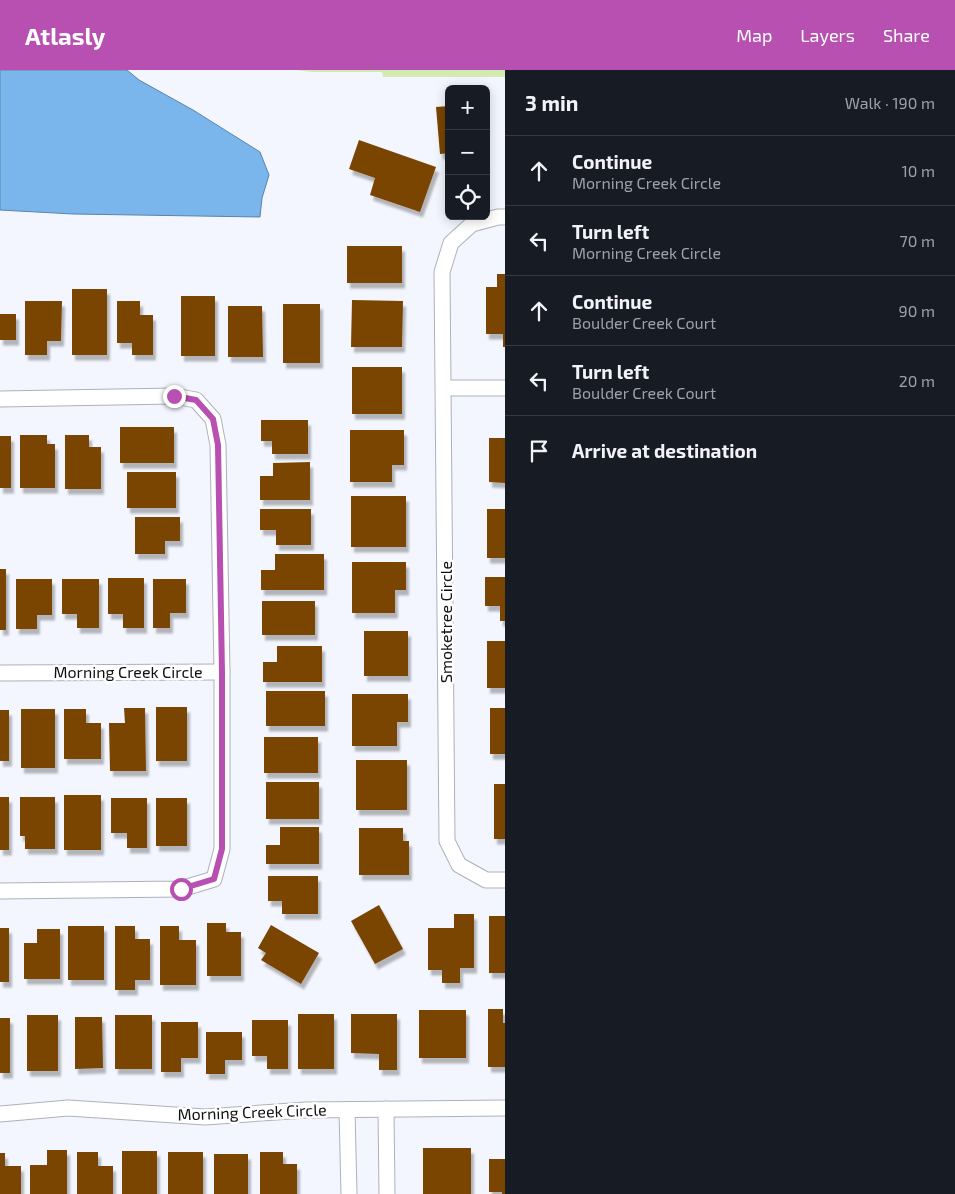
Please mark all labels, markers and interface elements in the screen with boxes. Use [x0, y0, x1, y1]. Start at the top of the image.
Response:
text: Atlasly [25, 21, 105, 50]
text: Map [736, 24, 772, 46]
text: Layers [800, 24, 855, 46]
text: Share [883, 24, 930, 46]
map controls [445, 85, 490, 220]
button: + [445, 85, 490, 130]
text: 3 min [525, 90, 578, 115]
text: Walk · 190 m [845, 93, 935, 112]
button: − [445, 130, 490, 175]
text: Continue [572, 150, 652, 173]
icon: ahead [525, 157, 553, 185]
text: 10 m [901, 161, 935, 180]
text: Morning Creek Circle [572, 173, 721, 192]
button: locate [445, 175, 490, 220]
text: Turn left [572, 220, 649, 243]
icon: left [525, 227, 553, 255]
text: 70 m [900, 231, 935, 250]
text: Morning Creek Circle [572, 243, 721, 262]
text: Continue [572, 290, 652, 313]
icon: ahead [525, 297, 553, 325]
text: 90 m [899, 301, 935, 320]
text: Boulder Creek Court [572, 313, 716, 332]
text: Turn left [572, 360, 649, 383]
icon: left [525, 367, 553, 395]
text: 20 m [899, 371, 935, 390]
text: Boulder Creek Court [572, 383, 716, 402]
route end [163, 385, 186, 408]
icon: arrive [525, 437, 553, 465]
text: Arrive at destination [572, 439, 757, 462]
street label: Smoketree Circle [436, 561, 455, 683]
street label: Morning Creek Circle [53, 662, 203, 681]
route start [170, 878, 193, 901]
street label: Morning Creek Circle [177, 1099, 327, 1124]

